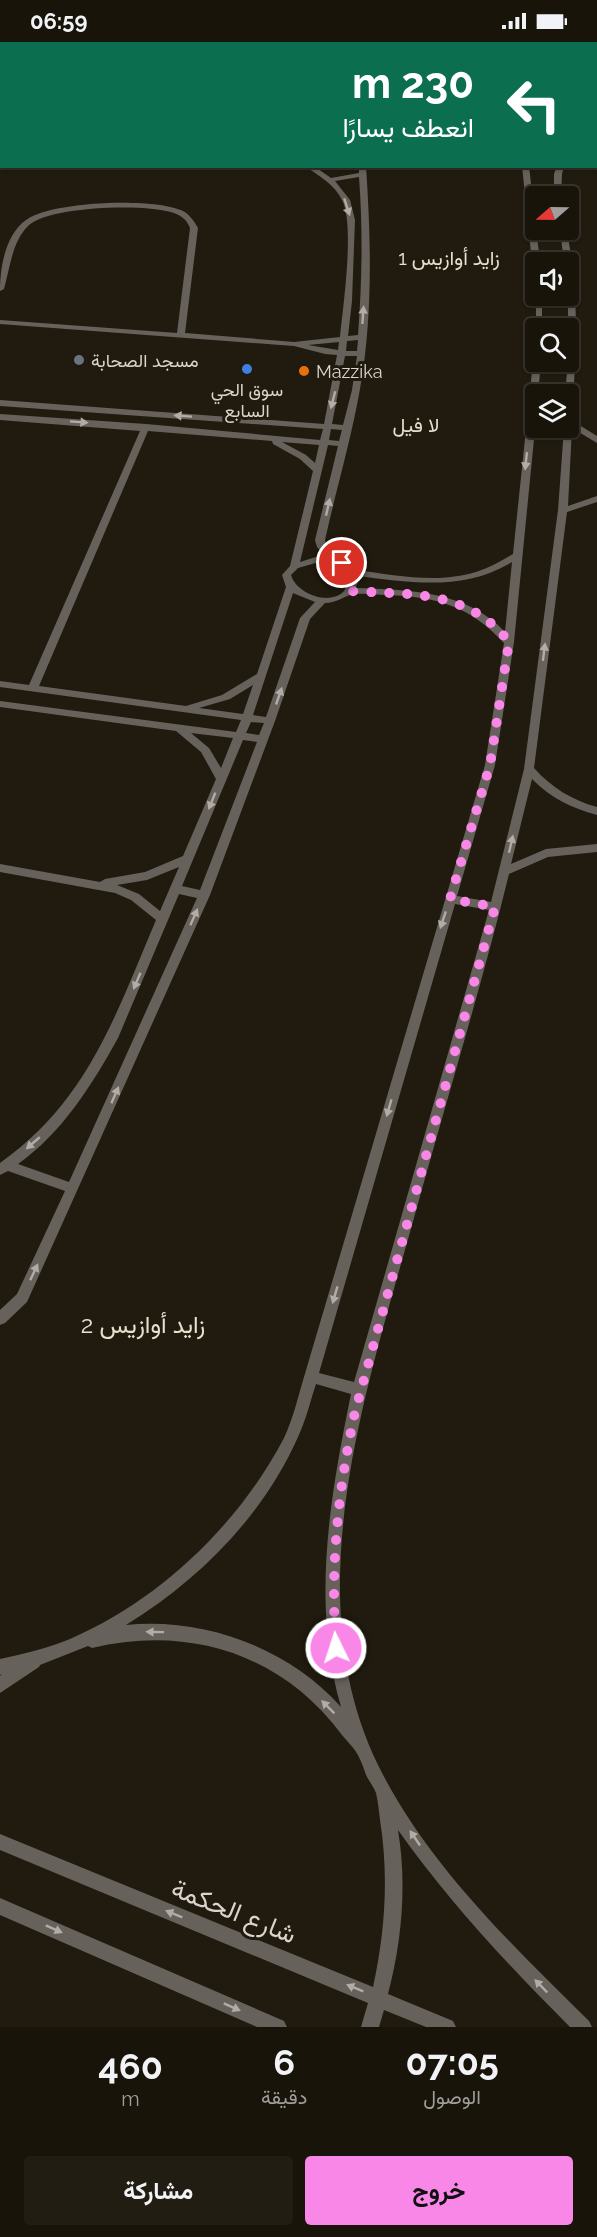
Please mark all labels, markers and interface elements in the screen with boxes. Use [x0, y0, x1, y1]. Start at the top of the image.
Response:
text: 06:59 [30, 8, 87, 34]
text: 230 m [352, 59, 474, 108]
icon: left [495, 66, 573, 144]
text: انعطف يسارًا [342, 112, 474, 143]
north arrow [525, 186, 579, 240]
map controls [525, 186, 579, 438]
one-way arrow [343, 198, 352, 216]
district label: زايد أوازيس 1 [398, 246, 500, 271]
button: sound [525, 252, 579, 306]
one-way arrow [359, 306, 368, 325]
button: search [525, 318, 579, 372]
place label: مسجد الصحابة [91, 350, 199, 371]
marker: مسجد الصحابة [72, 353, 86, 367]
place label: Mazzika [316, 361, 382, 382]
marker: سوق الحي السابع [240, 362, 254, 376]
marker: Mazzika [297, 364, 311, 378]
place label: سوق الحي السابع [211, 379, 283, 423]
button: layers [525, 384, 579, 438]
one-way arrow [328, 391, 338, 409]
one-way arrow [174, 412, 193, 421]
district label: لا فيل [393, 413, 439, 437]
one-way arrow [70, 418, 89, 427]
one-way arrow [521, 452, 531, 471]
one-way arrow [323, 497, 333, 516]
pin [316, 537, 367, 588]
icon: arrive [325, 546, 358, 579]
one-way arrow [540, 642, 549, 661]
one-way arrow [275, 686, 285, 704]
one-way arrow [207, 792, 216, 810]
one-way arrow [507, 834, 517, 853]
one-way arrow [190, 908, 199, 925]
one-way arrow [438, 911, 448, 929]
one-way arrow [132, 972, 142, 990]
one-way arrow [110, 1085, 120, 1103]
one-way arrow [384, 1099, 393, 1117]
one-way arrow [26, 1136, 41, 1149]
one-way arrow [29, 1263, 39, 1281]
one-way arrow [329, 1286, 339, 1304]
district label: زايد أوازيس 2 [81, 1310, 205, 1340]
position arrow [304, 1616, 368, 1680]
one-way arrow [145, 1627, 164, 1637]
one-way arrow [322, 1700, 336, 1714]
one-way arrow [409, 1830, 421, 1846]
street label: شارع الحكمة [166, 1872, 301, 1952]
one-way arrow [165, 1909, 183, 1919]
one-way arrow [45, 1924, 63, 1934]
one-way arrow [535, 1979, 549, 1993]
one-way arrow [345, 1983, 363, 1993]
one-way arrow [224, 2002, 242, 2012]
text: 6 [273, 2041, 295, 2083]
text: 07:05 [406, 2041, 499, 2083]
text: 460 [98, 2045, 163, 2087]
text: دقيقة [261, 2085, 307, 2109]
text: الوصول [423, 2085, 481, 2109]
text: m [121, 2087, 140, 2111]
button: مشاركة [24, 2156, 293, 2225]
button: خروج [305, 2156, 573, 2225]

